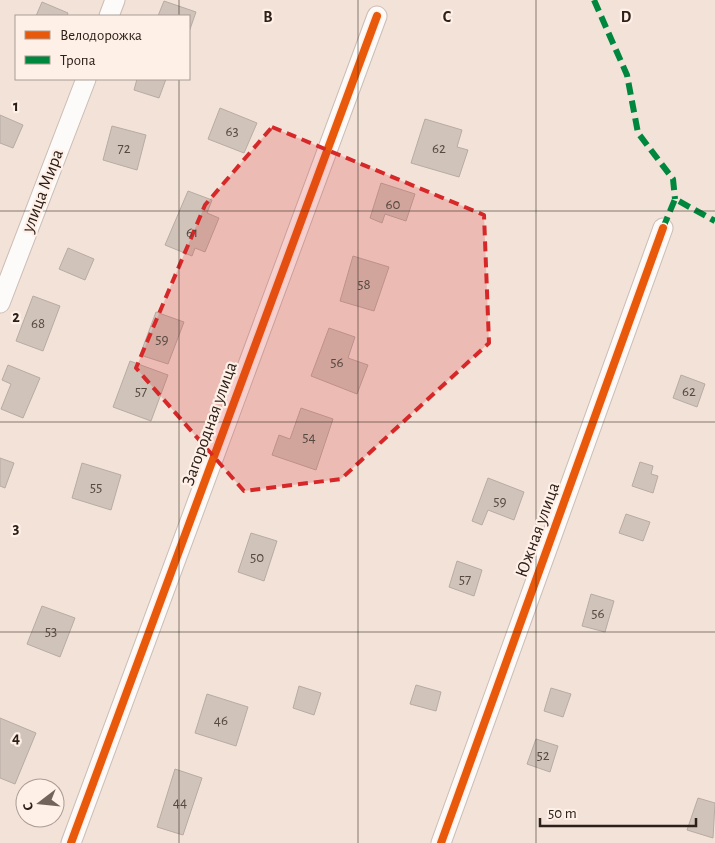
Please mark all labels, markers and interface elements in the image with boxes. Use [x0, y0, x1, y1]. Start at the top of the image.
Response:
text: B [263, 9, 273, 25]
text: C [443, 9, 452, 25]
text: D [621, 9, 632, 25]
legend [15, 15, 190, 80]
text: Велодорожка [60, 28, 142, 43]
text: Тропа [60, 53, 96, 68]
text: 1 [13, 98, 19, 114]
house number: 63 [225, 124, 239, 139]
house number: 72 [117, 141, 131, 156]
house number: 62 [432, 141, 446, 156]
street label: улица Мира [19, 147, 67, 236]
house number: 60 [386, 197, 401, 212]
house number: 61 [186, 225, 198, 240]
house number: 58 [357, 277, 371, 292]
text: 2 [12, 309, 20, 325]
house number: 68 [31, 316, 45, 331]
house number: 59 [155, 332, 169, 347]
house number: 56 [330, 355, 344, 370]
street label: Загородная улица [179, 360, 241, 488]
house number: 57 [135, 384, 147, 399]
house number: 62 [682, 384, 696, 399]
house number: 54 [302, 430, 316, 445]
house number: 55 [90, 480, 102, 495]
street label: Южная улица [513, 480, 563, 580]
house number: 59 [493, 494, 507, 509]
text: 3 [13, 520, 20, 536]
house number: 50 [250, 550, 264, 565]
house number: 57 [459, 572, 471, 587]
house number: 56 [591, 606, 605, 621]
house number: 53 [45, 624, 57, 639]
house number: 46 [214, 713, 228, 728]
text: 4 [12, 730, 20, 746]
house number: 52 [536, 748, 550, 763]
north arrow [15, 778, 65, 828]
house number: 44 [173, 795, 187, 810]
scale bar [540, 796, 696, 828]
text: С [21, 800, 36, 812]
text: 50 m [548, 806, 577, 821]

